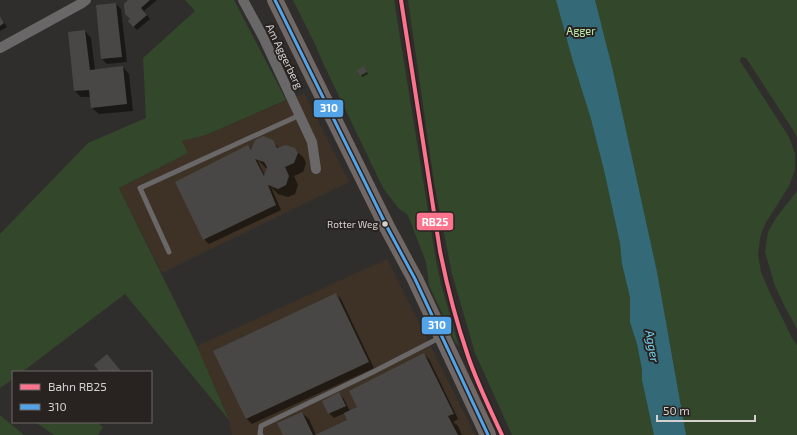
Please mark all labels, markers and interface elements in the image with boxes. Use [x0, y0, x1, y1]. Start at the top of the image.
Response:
street label: Am Aggerberg [264, 21, 306, 91]
park label: Agger [566, 24, 596, 37]
line badge: 310 [313, 99, 344, 118]
text: 310 [320, 101, 338, 114]
line badge: RB25 [416, 212, 454, 231]
text: RB25 [422, 215, 448, 228]
place label: Rotter Weg [327, 218, 378, 230]
marker: Rotter Weg [380, 219, 390, 229]
line badge: 310 [421, 316, 452, 335]
text: 310 [428, 318, 446, 331]
water label: Agger [643, 328, 663, 363]
legend [12, 371, 152, 423]
text: Bahn RB25 [48, 379, 107, 393]
scale bar [657, 397, 755, 423]
text: 310 [48, 399, 67, 413]
text: 50 m [663, 403, 690, 417]

